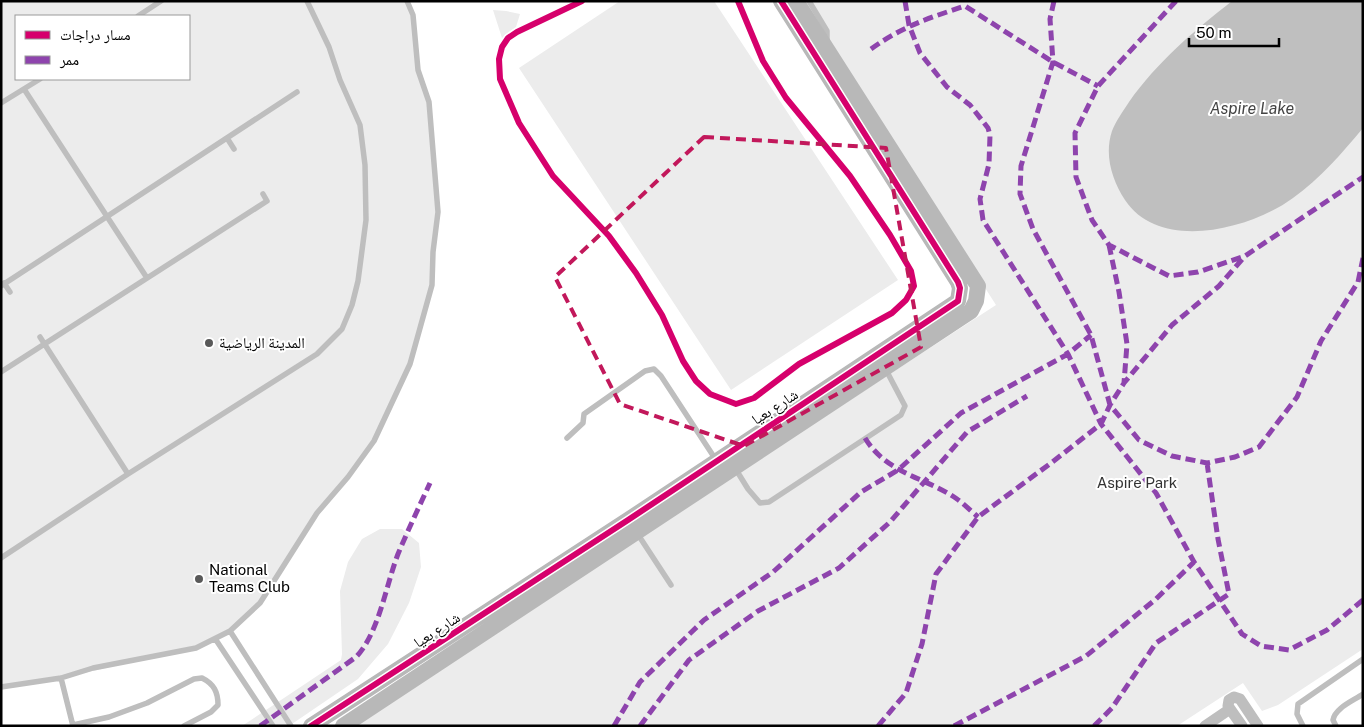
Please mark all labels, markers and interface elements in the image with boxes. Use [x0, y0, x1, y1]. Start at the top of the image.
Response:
legend [15, 15, 190, 80]
scale bar [1189, 15, 1279, 47]
text: 50 m [1196, 24, 1231, 41]
text: مسار دراجات [60, 26, 131, 44]
text: ممر [59, 51, 79, 69]
water label: Aspire Lake [1210, 99, 1294, 118]
place label: المدينة الرياضية [219, 334, 305, 352]
marker: المدينة الرياضية [203, 337, 215, 349]
street label: شارع بعيا [748, 385, 802, 429]
park label: Aspire Park [1097, 474, 1177, 491]
place label: National Teams Club [209, 561, 290, 595]
marker: National Teams Club [193, 573, 205, 585]
street label: شارع بعيا [410, 608, 464, 652]

